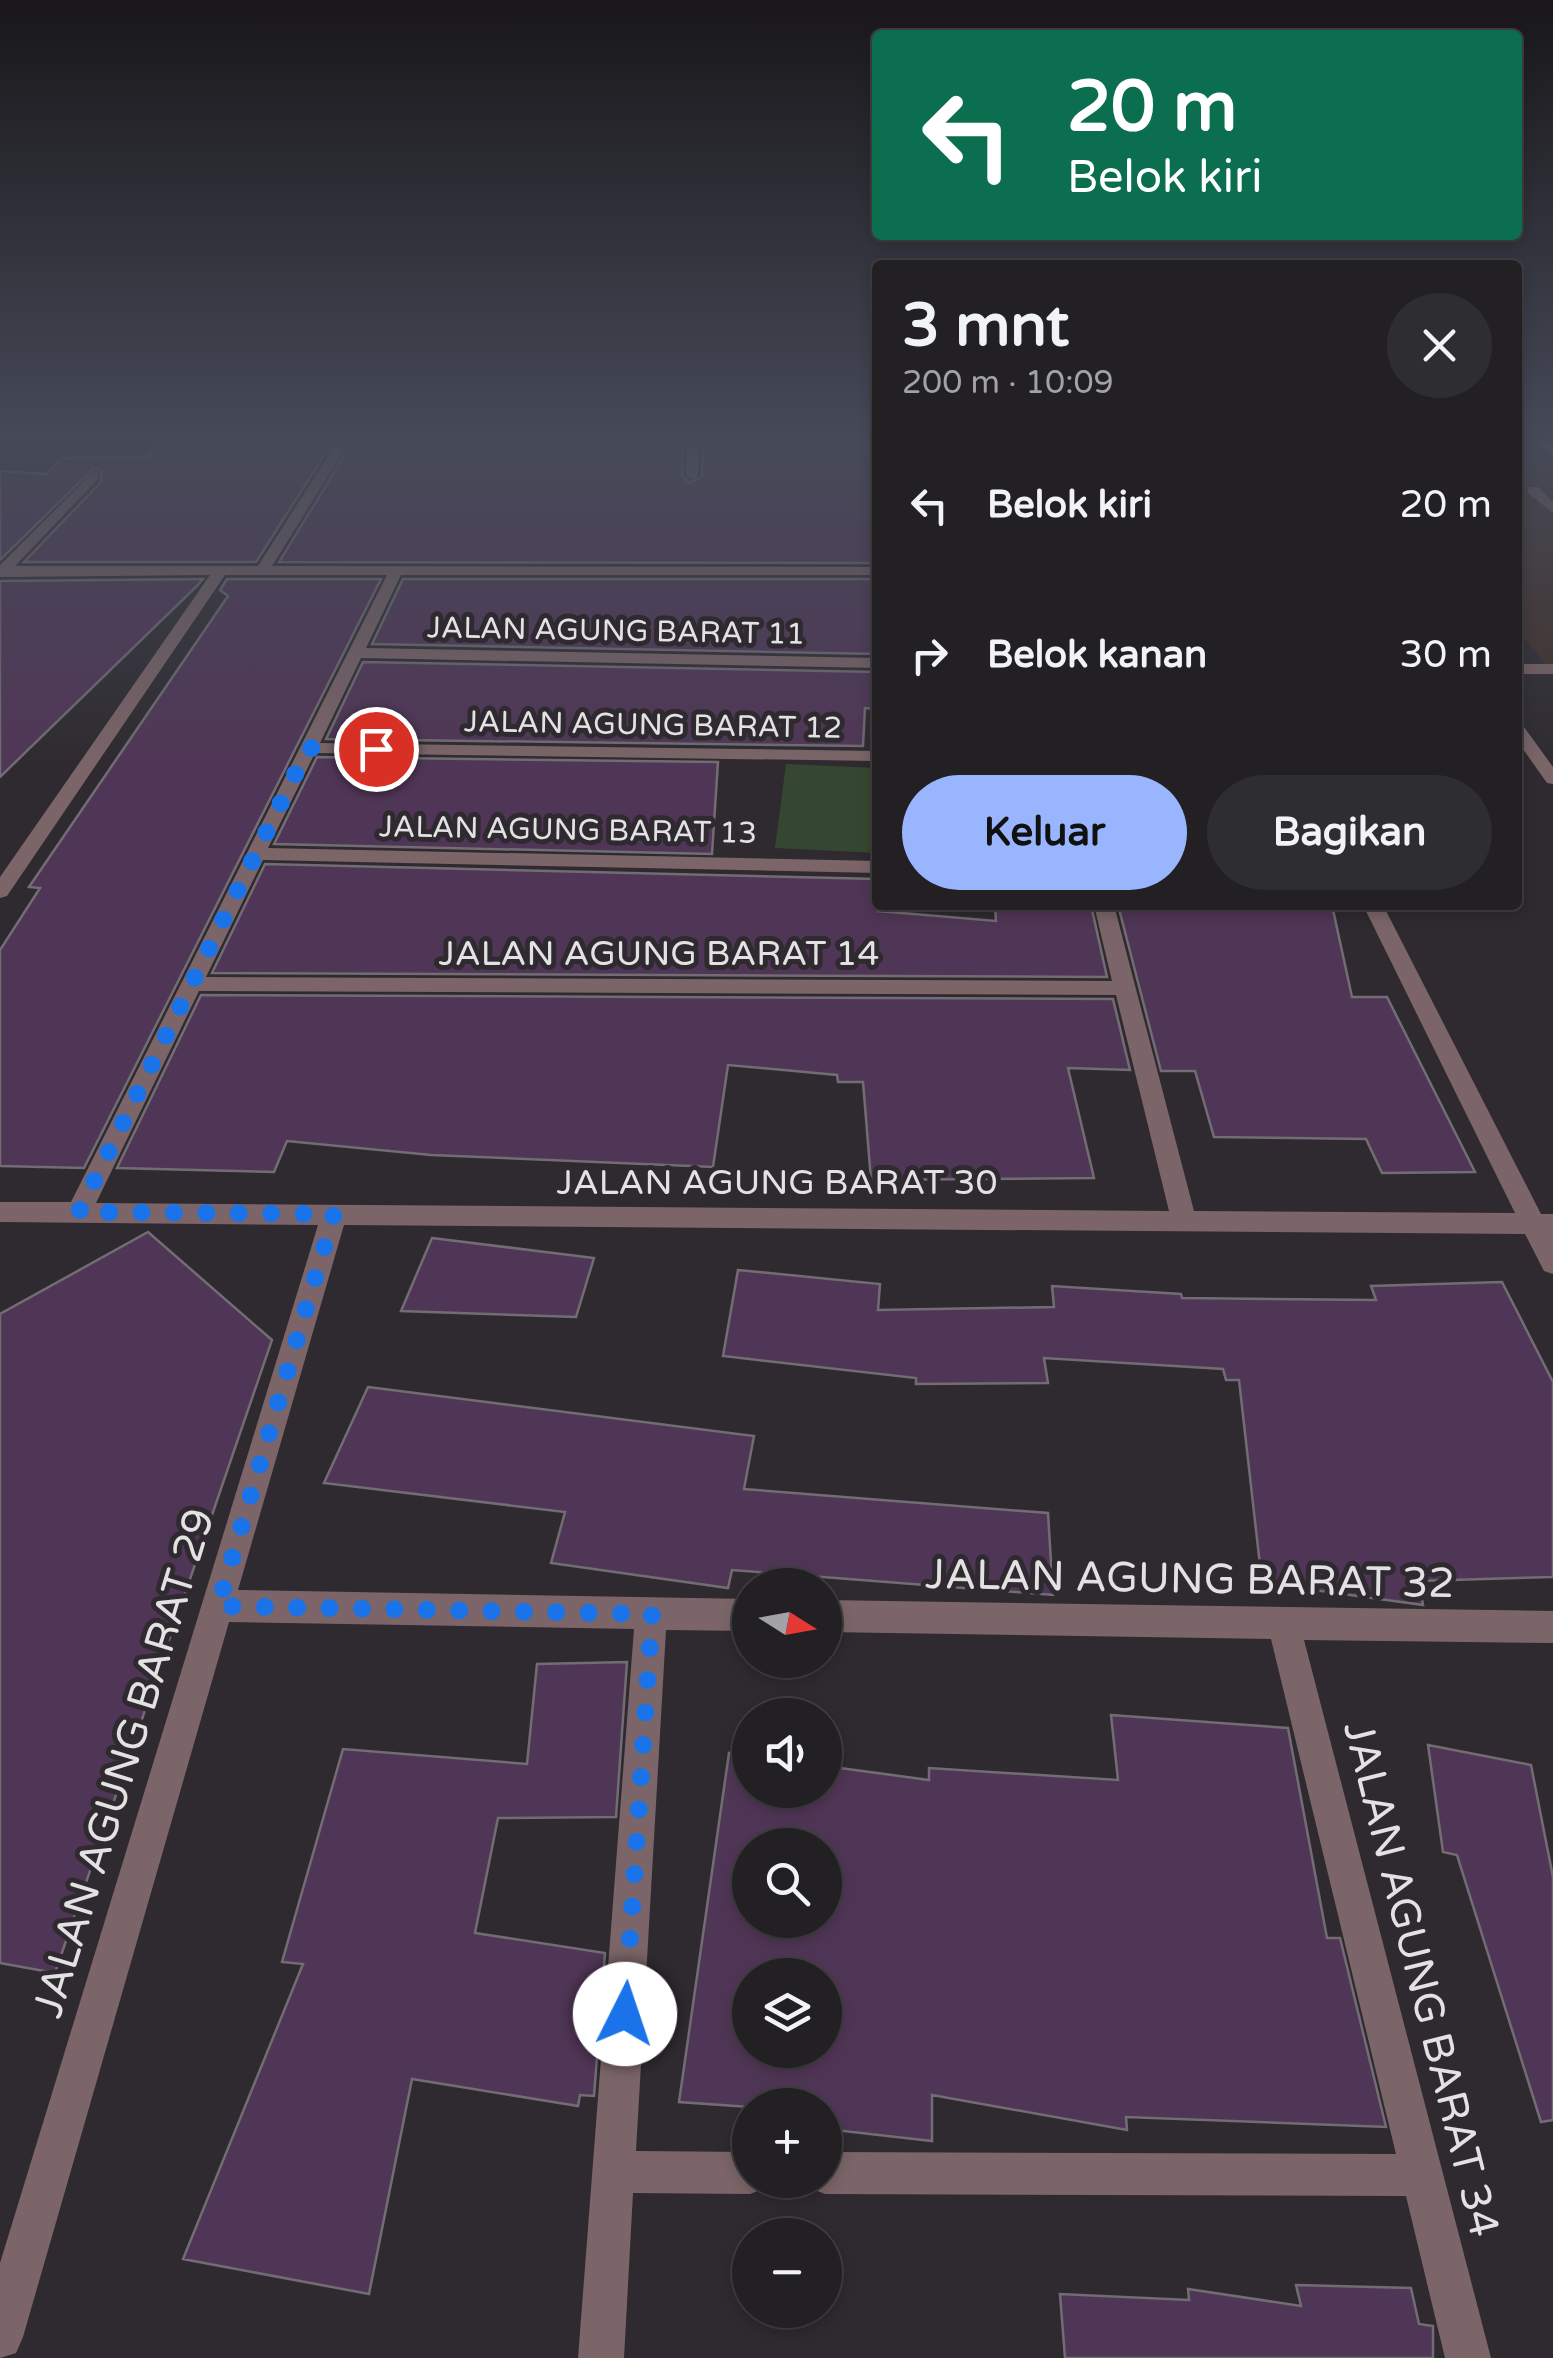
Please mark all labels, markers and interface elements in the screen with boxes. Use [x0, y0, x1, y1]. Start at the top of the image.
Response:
text: 20 m [1067, 66, 1237, 150]
icon: left [902, 70, 1032, 200]
text: Belok kiri [1067, 151, 1262, 205]
text: 3 mnt [902, 290, 1069, 362]
button: close [1387, 293, 1492, 398]
text: 200 m · 10:09 [902, 364, 1114, 402]
icon: left [902, 478, 957, 533]
text: Belok kiri [987, 482, 1152, 528]
text: 20 m [1400, 482, 1492, 528]
street label: JALAN AGUNG BARAT 11 [427, 609, 805, 653]
icon: right [902, 628, 957, 683]
text: Belok kanan [987, 632, 1207, 678]
text: 30 m [1400, 632, 1492, 678]
street label: JALAN AGUNG BARAT 12 [464, 703, 842, 747]
pin [334, 707, 419, 792]
icon: arrive [349, 722, 404, 777]
button: Keluar [902, 775, 1187, 890]
button: Bagikan [1207, 775, 1492, 890]
street label: JALAN AGUNG BARAT 13 [379, 808, 757, 852]
street label: JALAN AGUNG BARAT 14 [438, 933, 880, 975]
street label: JALAN AGUNG BARAT 30 [556, 1162, 998, 1204]
street label: JALAN AGUNG BARAT 29 [22, 1502, 226, 2024]
street label: JALAN AGUNG BARAT 32 [925, 1549, 1455, 1609]
north arrow [732, 1568, 842, 1678]
map controls [732, 1568, 842, 2328]
button: sound [732, 1698, 842, 1808]
street label: JALAN AGUNG BARAT 34 [1332, 1716, 1510, 2242]
button: search [732, 1828, 842, 1938]
button: layers [732, 1958, 842, 2068]
position arrow [573, 1962, 677, 2066]
button: + [732, 2088, 842, 2198]
button: − [732, 2218, 842, 2328]

